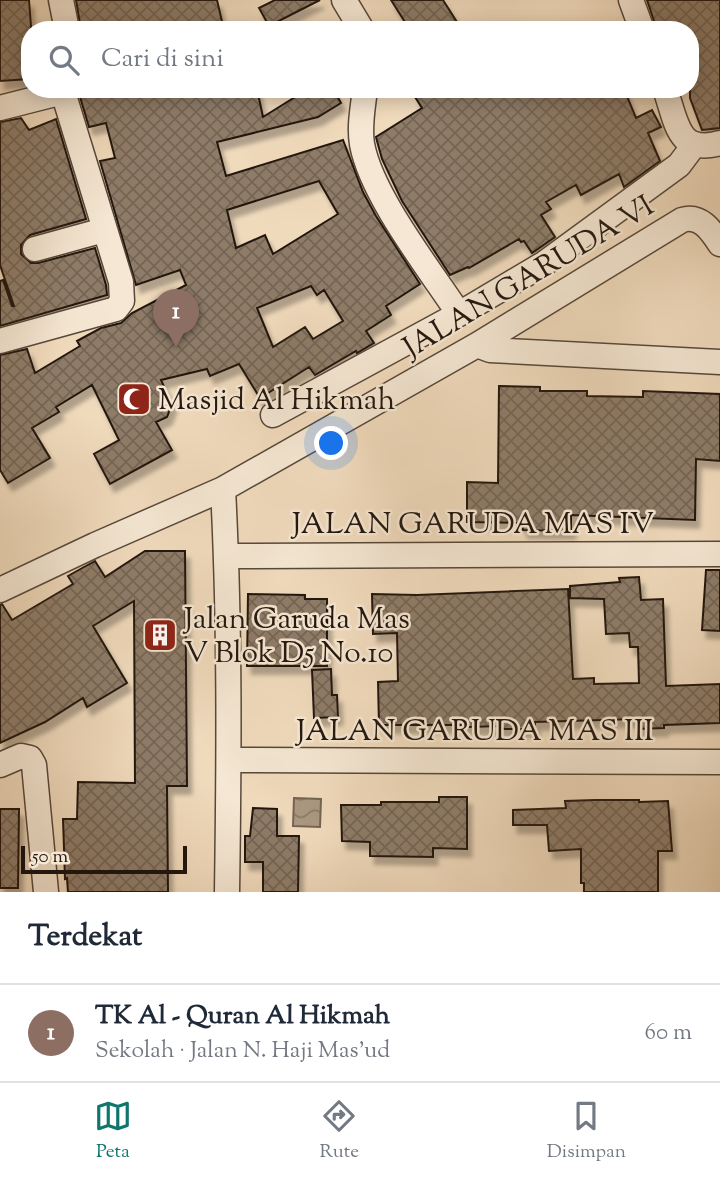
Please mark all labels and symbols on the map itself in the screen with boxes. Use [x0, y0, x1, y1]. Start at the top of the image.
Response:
street label: JALAN GARUDA VI [394, 186, 663, 371]
pin: 1 [153, 289, 199, 347]
mosque icon: Masjid Al Hikmah [115, 380, 153, 418]
place label: Masjid Al Hikmah [158, 380, 396, 423]
your location [314, 426, 348, 460]
street label: JALAN GARUDA MAS IV [290, 504, 654, 547]
place label: Jalan Garuda Mas V Blok D5 No.10 [182, 599, 410, 676]
building icon: Jalan Garuda Mas V Blok D5 No.10 [141, 616, 179, 654]
street label: JALAN GARUDA MAS III [294, 711, 654, 754]
scale bar [21, 843, 187, 875]

